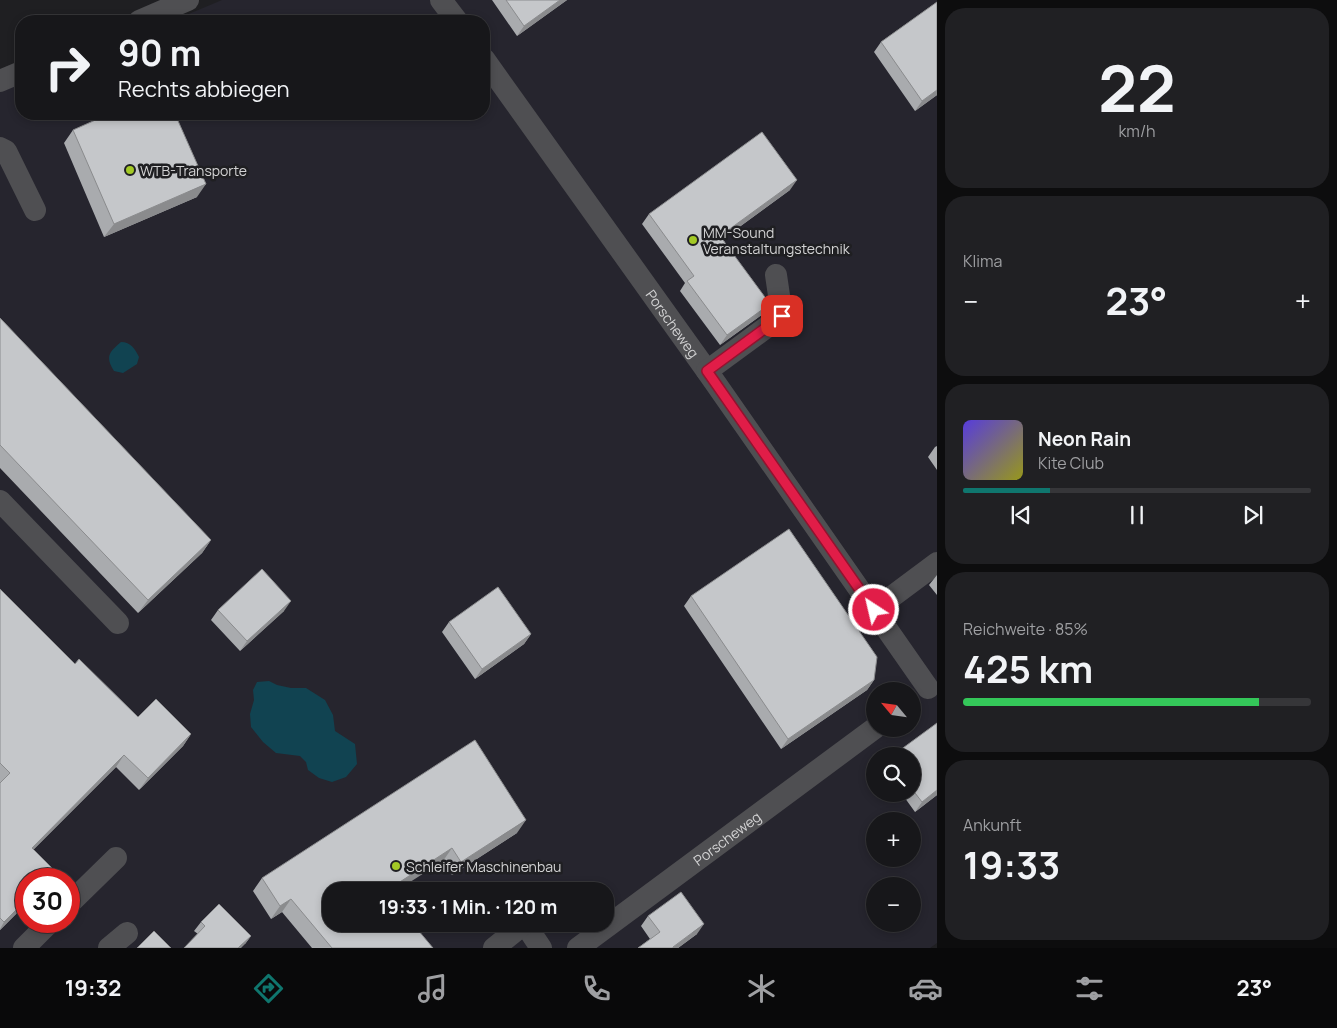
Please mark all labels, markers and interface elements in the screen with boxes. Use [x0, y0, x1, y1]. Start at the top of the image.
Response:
text: 90 m [118, 29, 201, 77]
icon: right [35, 35, 100, 100]
text: 22 [1098, 43, 1176, 132]
text: Rechts abbiegen [118, 74, 290, 104]
text: km/h [1118, 120, 1156, 142]
place label: WTB-Transporte [140, 161, 247, 180]
marker: WTB-Transporte [124, 164, 136, 176]
place label: MM-Sound Veranstaltungstechnik [703, 223, 851, 258]
marker: MM-Sound Veranstaltungstechnik [687, 234, 699, 246]
text: Klima [963, 250, 1002, 272]
text: 23° [1106, 274, 1167, 326]
text: − [963, 282, 978, 320]
text: + [1295, 282, 1311, 320]
street label: Porscheweg [642, 285, 704, 361]
pin [761, 295, 803, 337]
icon: arrive [768, 302, 796, 330]
text: Neon Rain [1038, 426, 1131, 452]
text: Kite Club [1038, 452, 1104, 474]
icon: previous [1007, 501, 1035, 529]
icon: pause [1123, 501, 1151, 529]
icon: next [1239, 501, 1267, 529]
position arrow [847, 583, 899, 635]
text: Reichweite · 85% [963, 618, 1088, 640]
text: 425 km [963, 642, 1093, 694]
north arrow [866, 682, 921, 738]
map controls [866, 682, 921, 932]
button: search [866, 747, 921, 802]
street label: Porscheweg [689, 807, 764, 869]
button: + [866, 812, 921, 867]
text: Ankunft [963, 814, 1022, 836]
text: 19:33 [963, 838, 1060, 890]
place label: Schleifer Maschinenbau [406, 857, 561, 876]
marker: Schleifer Maschinenbau [390, 860, 402, 872]
speed limit sign: 30 [15, 868, 80, 933]
button: − [866, 877, 921, 932]
text: 19:33 · 1 Min. · 120 m [379, 894, 557, 920]
icon: directions [251, 971, 286, 1006]
icon: music [415, 971, 450, 1006]
icon: phone [579, 971, 614, 1006]
icon: climate [744, 971, 779, 1006]
icon: car [908, 971, 943, 1006]
icon: filters [1072, 971, 1107, 1006]
text: 19:32 [65, 973, 121, 1003]
text: 23° [1236, 973, 1272, 1003]

